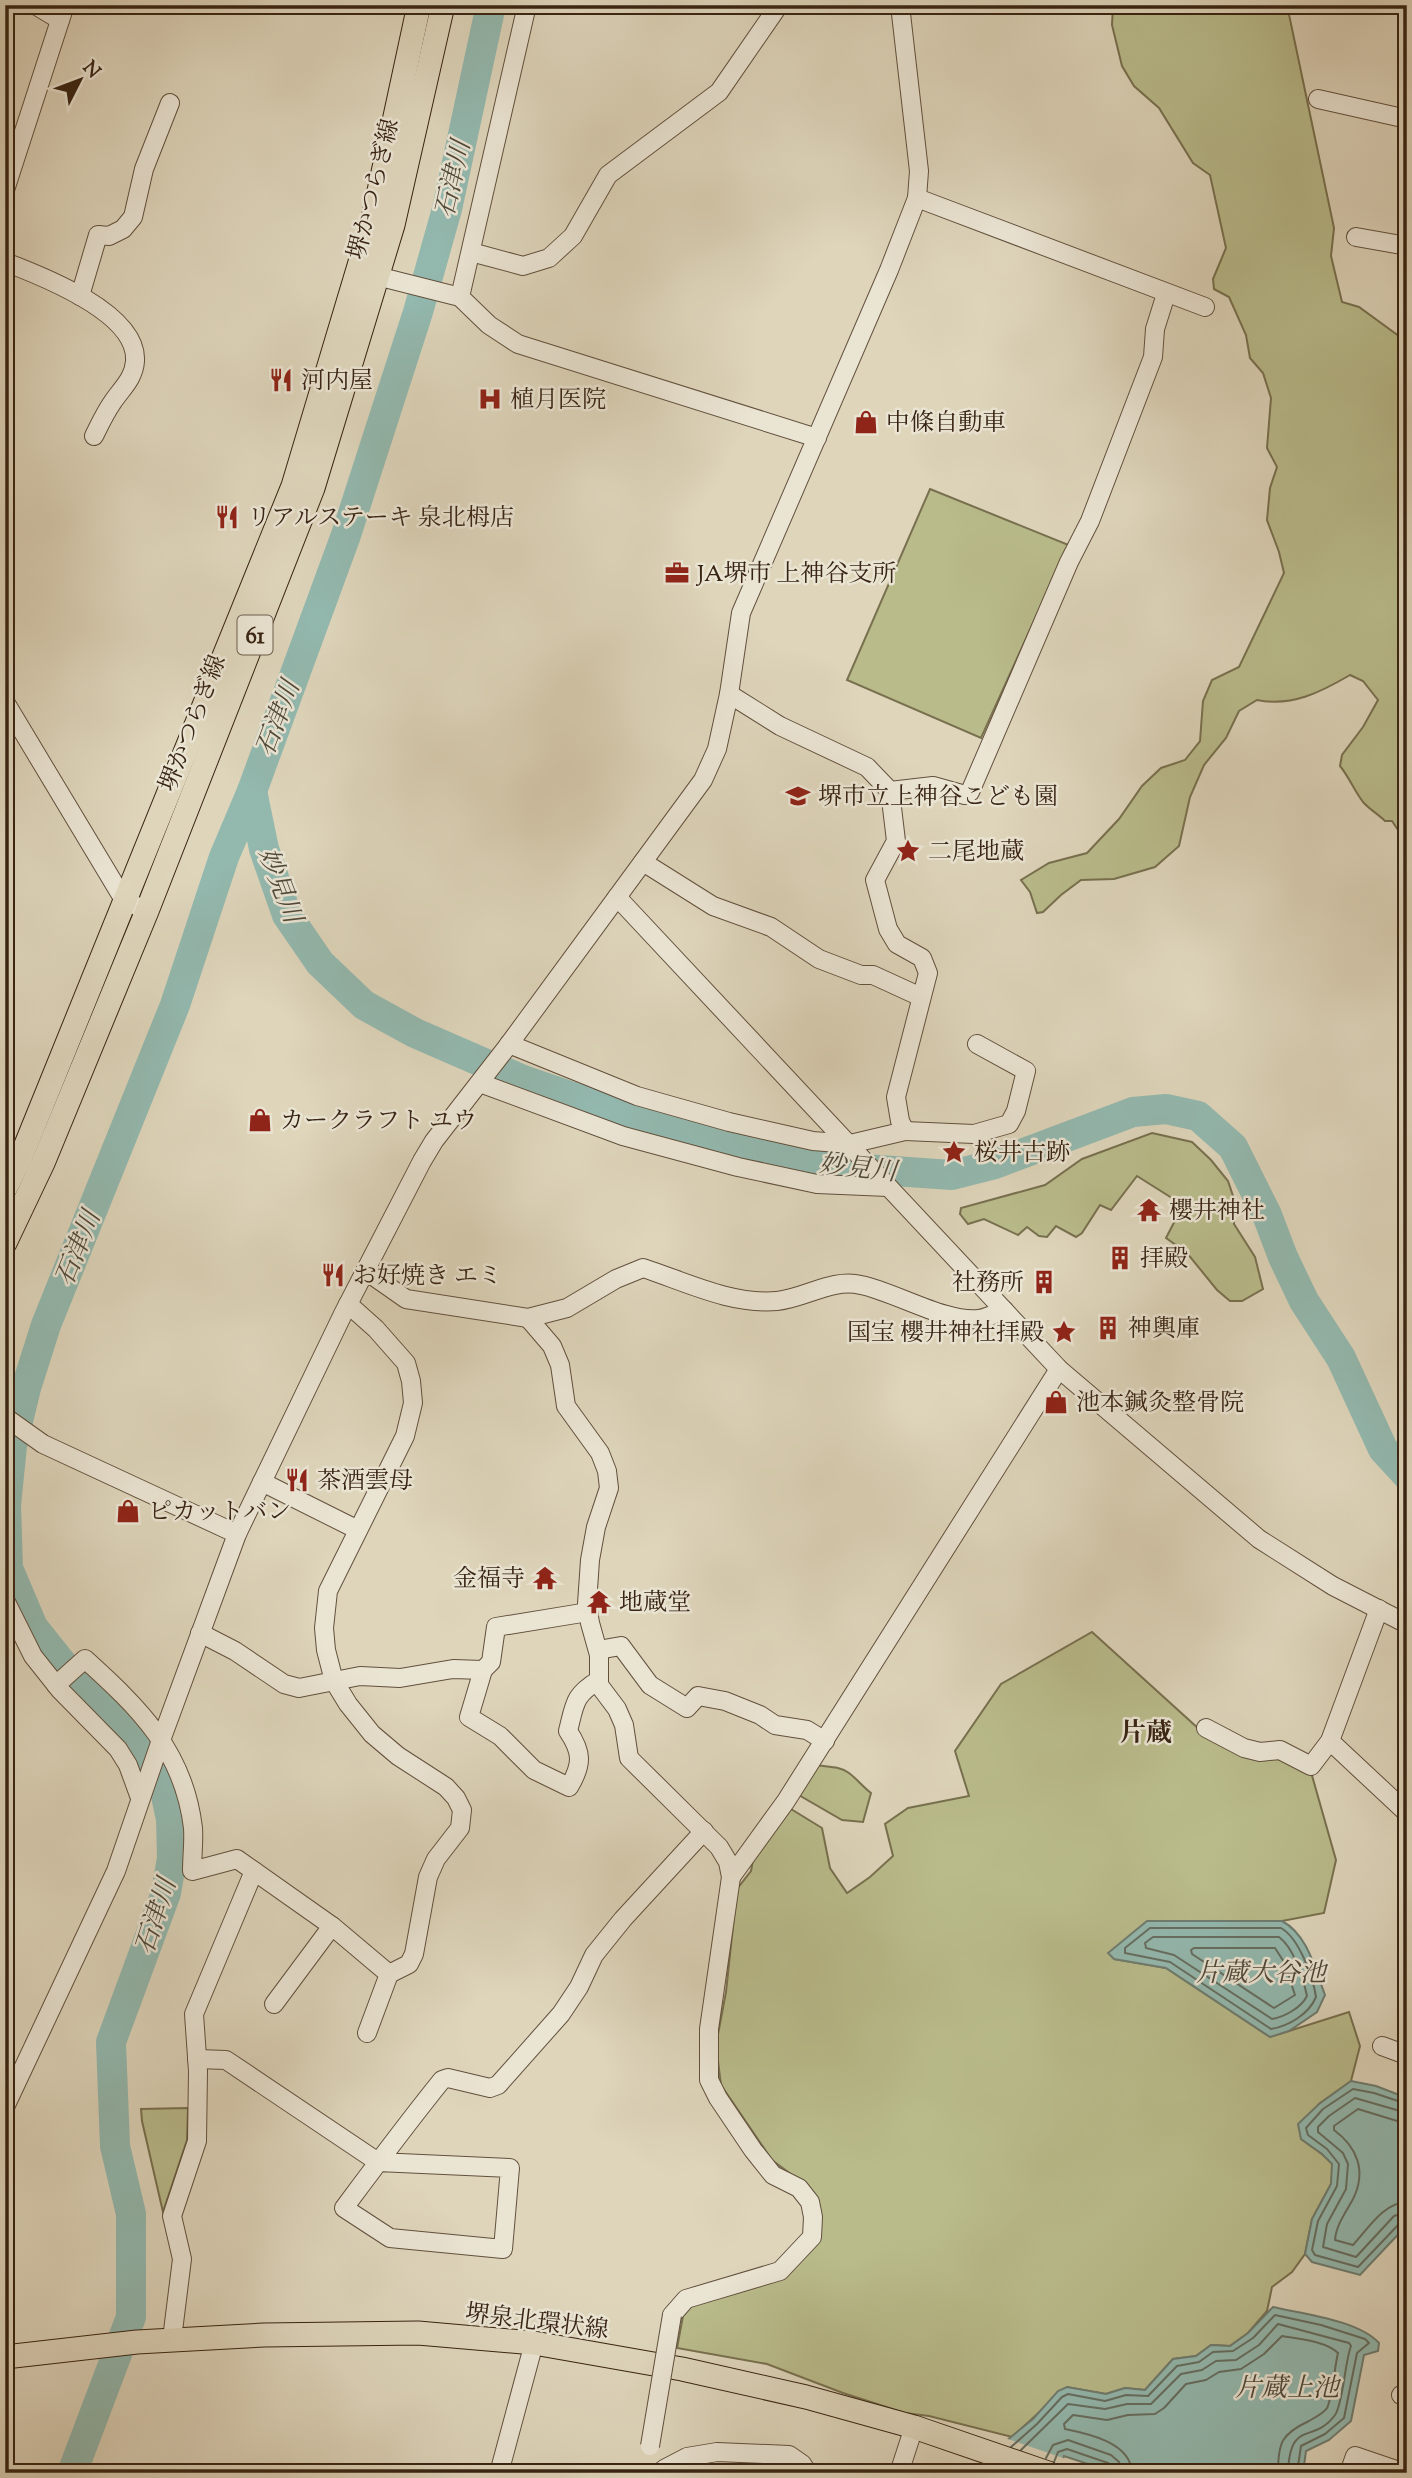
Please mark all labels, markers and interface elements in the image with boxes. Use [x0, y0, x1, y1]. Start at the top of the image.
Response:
north arrow [46, 46, 116, 116]
text: N [76, 56, 106, 85]
street label: 堺かつらぎ線 [341, 116, 409, 263]
water label: 石津川 [428, 134, 482, 222]
place label: 河内屋 [301, 365, 373, 399]
restaurant icon: 河内屋 [267, 366, 295, 394]
place label: 植月医院 [510, 384, 606, 418]
hospital icon: 植月医院 [476, 385, 504, 413]
place label: 中條自動車 [886, 407, 1006, 441]
shop icon: 中條自動車 [852, 408, 880, 436]
place label: リアルステーキ 泉北栂店 [247, 502, 514, 536]
restaurant icon: リアルステーキ 泉北栂店 [213, 503, 241, 531]
place label: JA堺市 上神谷支所 [695, 558, 897, 592]
office icon: JA堺市 上神谷支所 [663, 559, 691, 587]
road number: 61 [238, 615, 272, 654]
street label: 堺かつらぎ線 [152, 650, 236, 797]
water label: 石津川 [248, 673, 312, 762]
place label: 堺市立上神谷こども園 [818, 781, 1058, 815]
school or university icon: 堺市立上神谷こども園 [784, 782, 812, 810]
place label: 二尾地蔵 [928, 836, 1024, 870]
place icon: 二尾地蔵 [894, 837, 922, 865]
water label: 妙見川 [247, 843, 311, 932]
place label: カークラフト ユウ [280, 1105, 477, 1139]
shop icon: カークラフト ユウ [246, 1106, 274, 1134]
place label: 桜井古跡 [974, 1137, 1070, 1171]
place icon: 桜井古跡 [940, 1138, 968, 1166]
water label: 妙見川 [817, 1147, 901, 1192]
place label: 櫻井神社 [1169, 1195, 1265, 1229]
temple icon: 櫻井神社 [1135, 1196, 1163, 1224]
water label: 石津川 [48, 1203, 112, 1292]
place label: 拝殿 [1140, 1243, 1188, 1277]
building icon: 拝殿 [1106, 1244, 1134, 1272]
place label: お好焼き エミ [353, 1260, 502, 1294]
restaurant icon: お好焼き エミ [319, 1261, 347, 1289]
place label: 社務所 [952, 1267, 1024, 1301]
building icon: 社務所 [1030, 1268, 1058, 1296]
place label: 神輿庫 [1128, 1313, 1200, 1347]
building icon: 神輿庫 [1094, 1314, 1122, 1342]
place label: 国宝 櫻井神社拝殿 [847, 1317, 1044, 1351]
place icon: 国宝 櫻井神社拝殿 [1050, 1318, 1078, 1346]
place label: 池本鍼灸整骨院 [1076, 1387, 1244, 1421]
shop icon: 池本鍼灸整骨院 [1042, 1388, 1070, 1416]
place label: 茶酒雲母 [317, 1465, 413, 1499]
restaurant icon: 茶酒雲母 [283, 1466, 311, 1494]
place label: ピカットバン [148, 1496, 291, 1530]
shop icon: ピカットバン [114, 1497, 142, 1525]
place label: 金福寺 [453, 1563, 525, 1597]
temple icon: 金福寺 [531, 1564, 559, 1592]
place label: 地蔵堂 [619, 1587, 691, 1621]
temple icon: 地蔵堂 [585, 1588, 613, 1616]
district label: 片蔵 [1120, 1716, 1172, 1753]
water label: 石津川 [128, 1871, 188, 1960]
water label: 片蔵大谷池 [1196, 1956, 1329, 1993]
street label: 堺泉北環状線 [463, 2297, 610, 2349]
water label: 片蔵上池 [1235, 2371, 1342, 2408]

